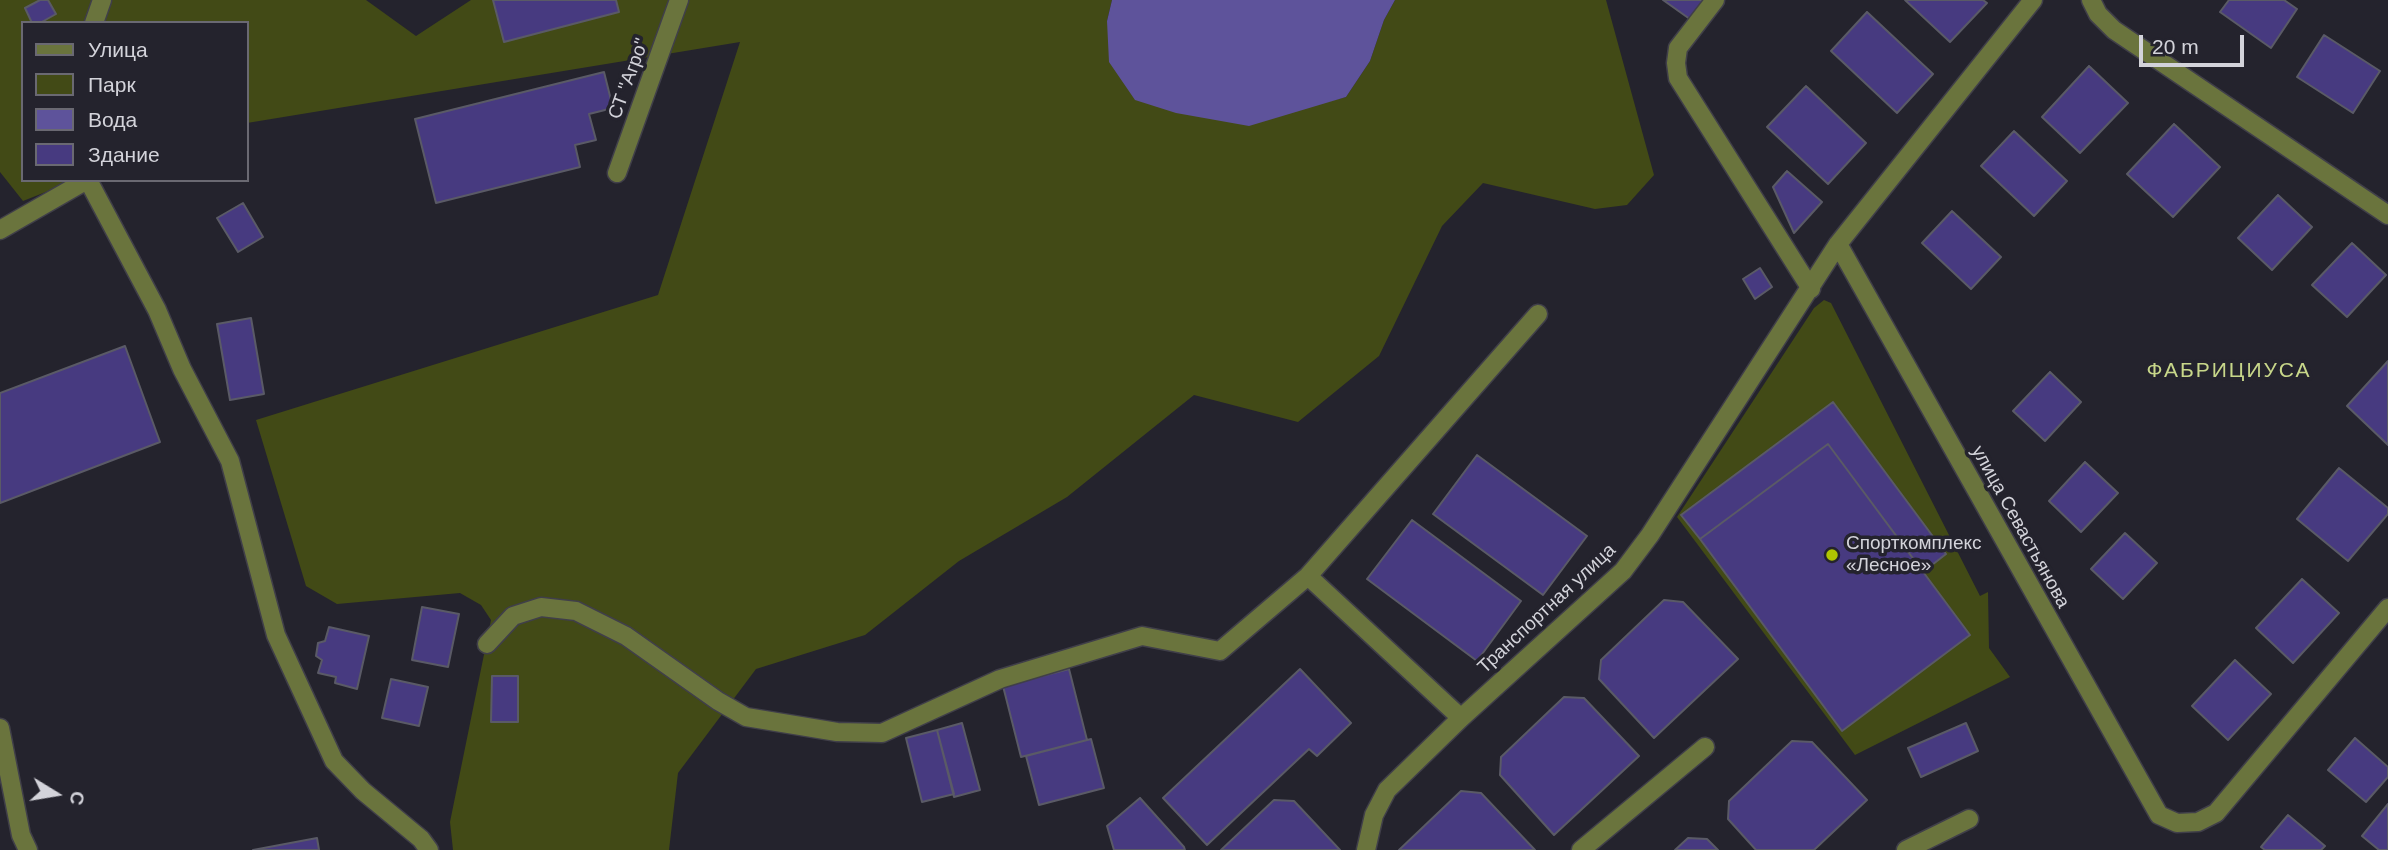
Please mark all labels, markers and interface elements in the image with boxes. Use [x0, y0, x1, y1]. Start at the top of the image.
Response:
legend [21, 21, 248, 182]
scale bar [2143, 21, 2248, 65]
text: 20 m [2152, 35, 2199, 58]
street label: СТ "Агро" [604, 36, 654, 122]
text: Улица [88, 38, 148, 61]
text: Парк [88, 73, 136, 96]
text: Вода [88, 108, 137, 131]
text: Здание [88, 143, 160, 166]
district label: ФАБРИЦИУСА [2148, 358, 2310, 384]
street label: улица Севастьянова [1966, 442, 2074, 612]
place label: Спорткомплекс «Лесное» [1846, 533, 1982, 577]
street label: Транспортная улица [1473, 539, 1621, 679]
marker: Спорткомплекс «Лесное» [1824, 547, 1840, 563]
north arrow [21, 759, 91, 829]
text: С [65, 789, 89, 807]

